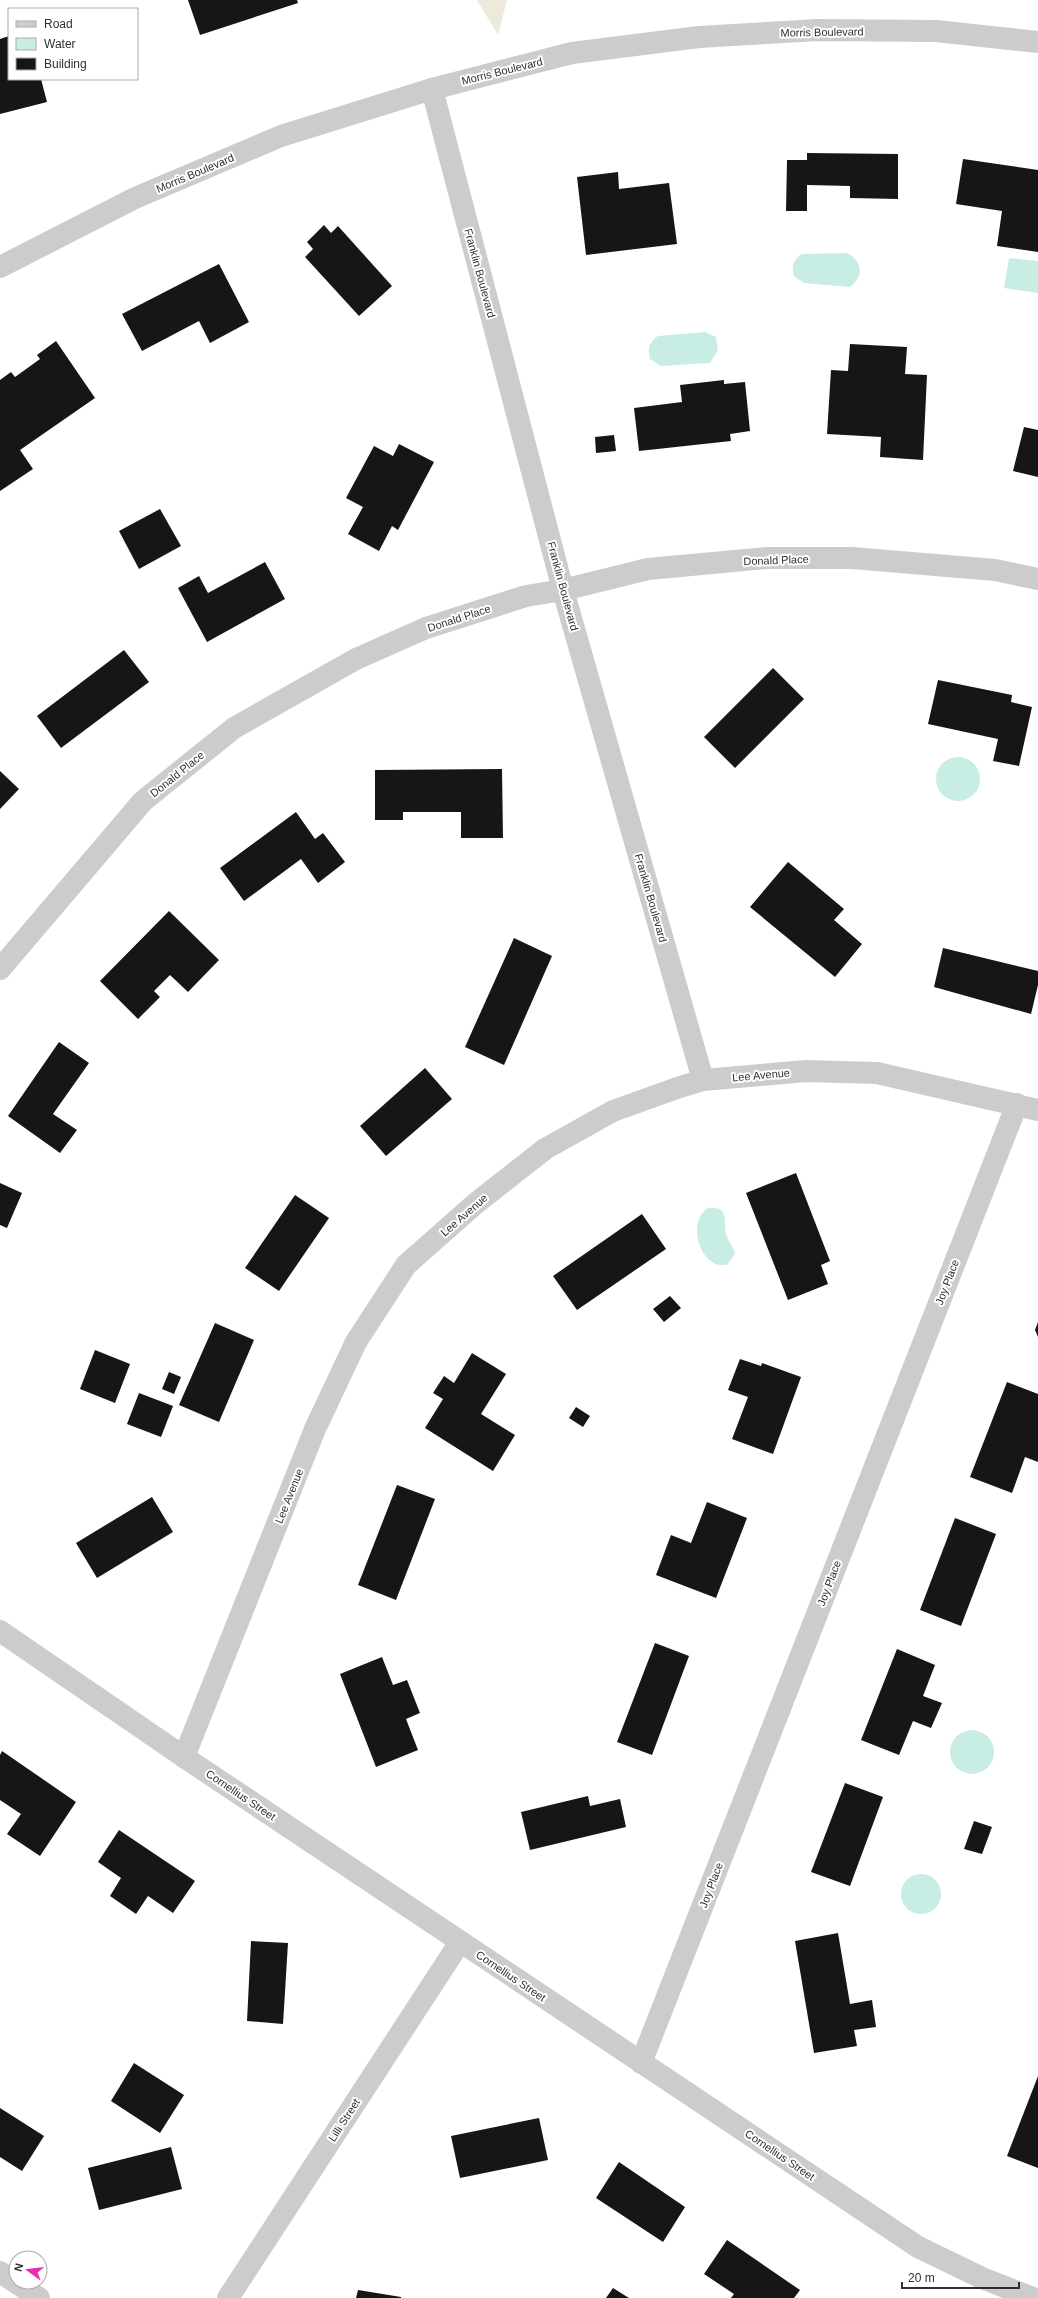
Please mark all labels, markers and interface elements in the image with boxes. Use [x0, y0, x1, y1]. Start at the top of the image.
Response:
legend [8, 8, 138, 80]
text: Road [44, 17, 73, 31]
street label: Morris Boulevard [780, 25, 864, 39]
text: Water [44, 37, 76, 51]
street label: Morris Boulevard [460, 55, 544, 87]
text: Building [44, 57, 87, 71]
street label: Morris Boulevard [154, 151, 236, 195]
street label: Franklin Boulevard [462, 227, 498, 319]
street label: Franklin Boulevard [545, 540, 581, 632]
street label: Donald Place [743, 553, 809, 567]
street label: Donald Place [426, 602, 492, 634]
street label: Donald Place [148, 749, 206, 799]
street label: Franklin Boulevard [633, 852, 669, 944]
street label: Lee Avenue [732, 1066, 790, 1084]
street label: Lee Avenue [438, 1191, 490, 1239]
street label: Joy Place [933, 1258, 961, 1306]
street label: Lee Avenue [273, 1467, 305, 1525]
street label: Joy Place [815, 1559, 843, 1607]
street label: Cornellius Street [204, 1767, 278, 1823]
street label: Joy Place [697, 1861, 725, 1909]
street label: Cornellius Street [474, 1948, 548, 2004]
street label: Lilli Street [326, 2096, 362, 2144]
street label: Cornellius Street [743, 2127, 817, 2183]
north arrow [8, 2250, 48, 2290]
text: N [12, 2262, 25, 2273]
scale bar [902, 2264, 1019, 2290]
text: 20 m [908, 2271, 935, 2285]

